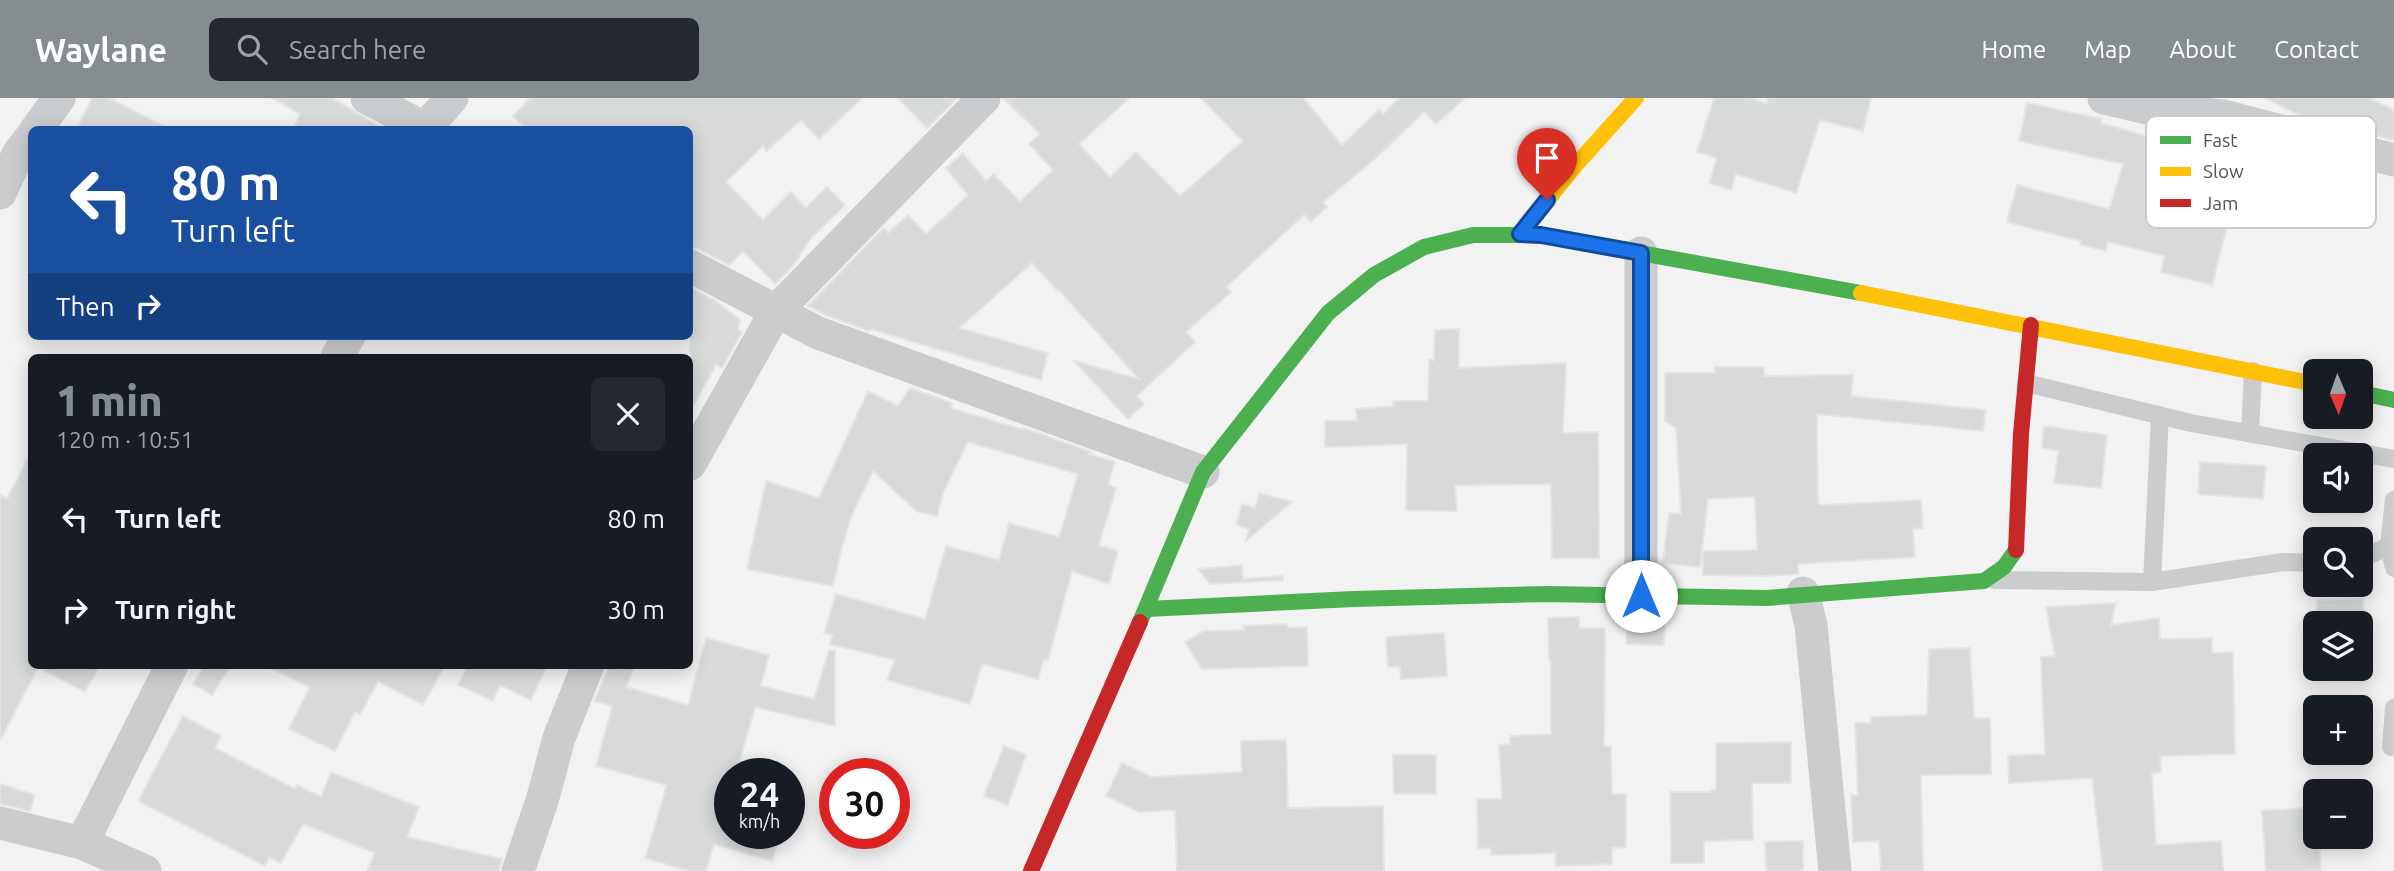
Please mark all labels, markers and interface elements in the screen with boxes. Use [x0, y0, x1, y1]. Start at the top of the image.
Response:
search box [209, 18, 699, 81]
icon: search [233, 30, 271, 68]
text: Waylane [35, 31, 167, 68]
text: Search here [289, 35, 426, 64]
text: Home [1981, 36, 2046, 63]
text: Map [2084, 36, 2131, 63]
text: About [2169, 36, 2236, 63]
text: Contact [2274, 36, 2359, 63]
legend [2146, 116, 2376, 228]
pin [1517, 128, 1577, 200]
text: Fast [2203, 129, 2238, 151]
icon: arrive [1528, 139, 1566, 177]
icon: left [56, 154, 147, 245]
text: 80 m [171, 154, 280, 209]
text: Slow [2203, 160, 2244, 182]
text: Jam [2203, 192, 2239, 214]
text: Turn left [171, 212, 295, 248]
icon: right [129, 287, 167, 325]
text: Then [56, 292, 115, 321]
north arrow [2303, 359, 2373, 429]
map controls [2303, 359, 2373, 849]
text: 1 min [56, 377, 163, 424]
button: close [591, 377, 665, 451]
text: 120 m · 10:51 [56, 427, 194, 452]
button: sound [2303, 443, 2373, 513]
icon: left [56, 500, 94, 538]
text: Turn left [115, 504, 221, 533]
text: 80 m [607, 504, 665, 533]
button: search [2303, 527, 2373, 597]
position arrow [1604, 559, 1678, 633]
icon: right [56, 591, 94, 629]
text: Turn right [115, 595, 236, 624]
text: 30 m [607, 595, 665, 624]
button: layers [2303, 611, 2373, 681]
button: + [2303, 695, 2373, 765]
speed limit sign: 30 [819, 758, 910, 849]
text: 24 [740, 774, 779, 814]
button: − [2303, 779, 2373, 849]
text: km/h [739, 811, 780, 831]

